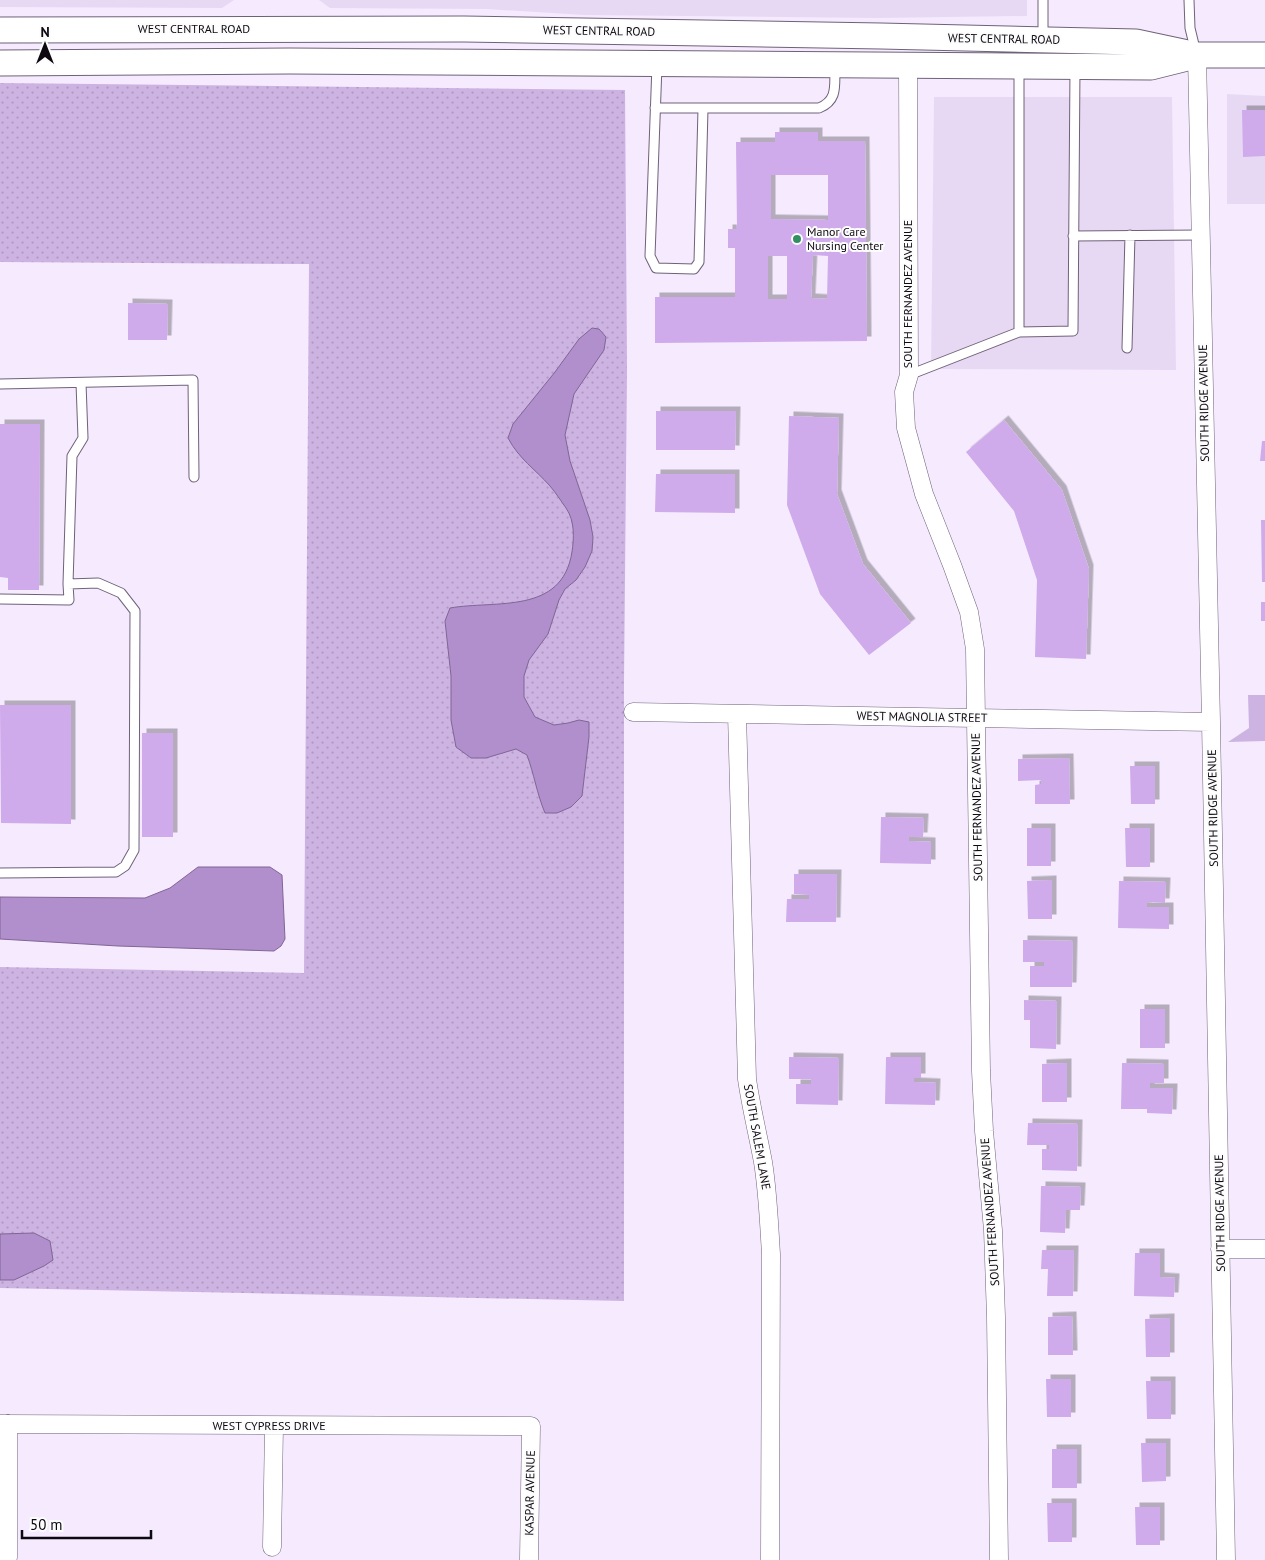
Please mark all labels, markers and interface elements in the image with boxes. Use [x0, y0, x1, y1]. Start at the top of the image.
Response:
north arrow [20, 20, 70, 70]
street label: WEST CENTRAL ROAD [138, 21, 250, 36]
street label: WEST CENTRAL ROAD [543, 22, 655, 39]
text: N [40, 23, 50, 41]
street label: WEST CENTRAL ROAD [948, 30, 1060, 47]
street label: SOUTH FERNANDEZ AVENUE [900, 220, 915, 368]
place label: Manor Care Nursing Center [807, 224, 883, 253]
marker: Manor Care Nursing Center [791, 233, 803, 245]
street label: SOUTH RIDGE AVENUE [1195, 344, 1212, 462]
street label: WEST MAGNOLIA STREET [856, 708, 988, 725]
street label: SOUTH FERNANDEZ AVENUE [968, 733, 985, 881]
street label: SOUTH RIDGE AVENUE [1204, 749, 1221, 867]
street label: SOUTH SALEM LANE [741, 1083, 774, 1191]
street label: SOUTH FERNANDEZ AVENUE [977, 1137, 1002, 1287]
street label: SOUTH RIDGE AVENUE [1211, 1154, 1228, 1272]
street label: WEST CYPRESS DRIVE [212, 1418, 326, 1433]
street label: KASPAR AVENUE [521, 1450, 538, 1536]
scale bar [22, 1508, 151, 1540]
text: 50 m [30, 1515, 63, 1534]

